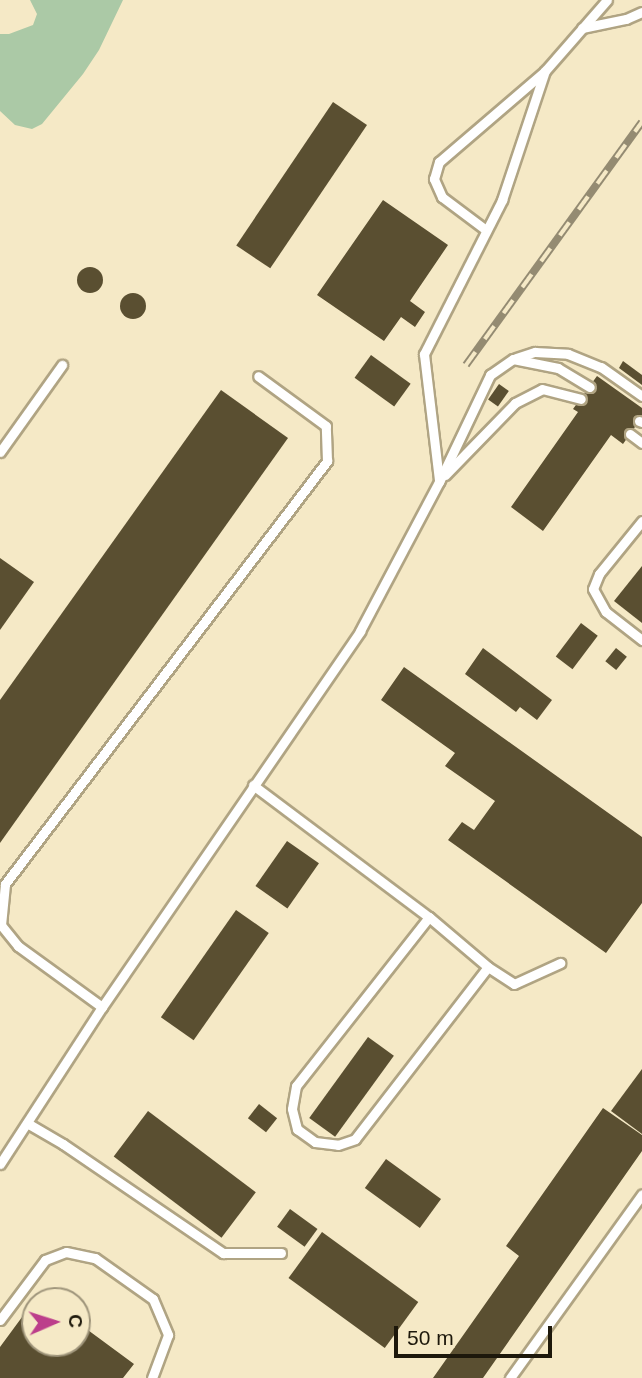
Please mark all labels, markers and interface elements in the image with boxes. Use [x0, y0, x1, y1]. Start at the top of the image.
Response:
north arrow [21, 1287, 91, 1357]
scale bar [397, 1312, 554, 1356]
text: С [65, 1314, 86, 1328]
text: 50 m [407, 1326, 454, 1349]

